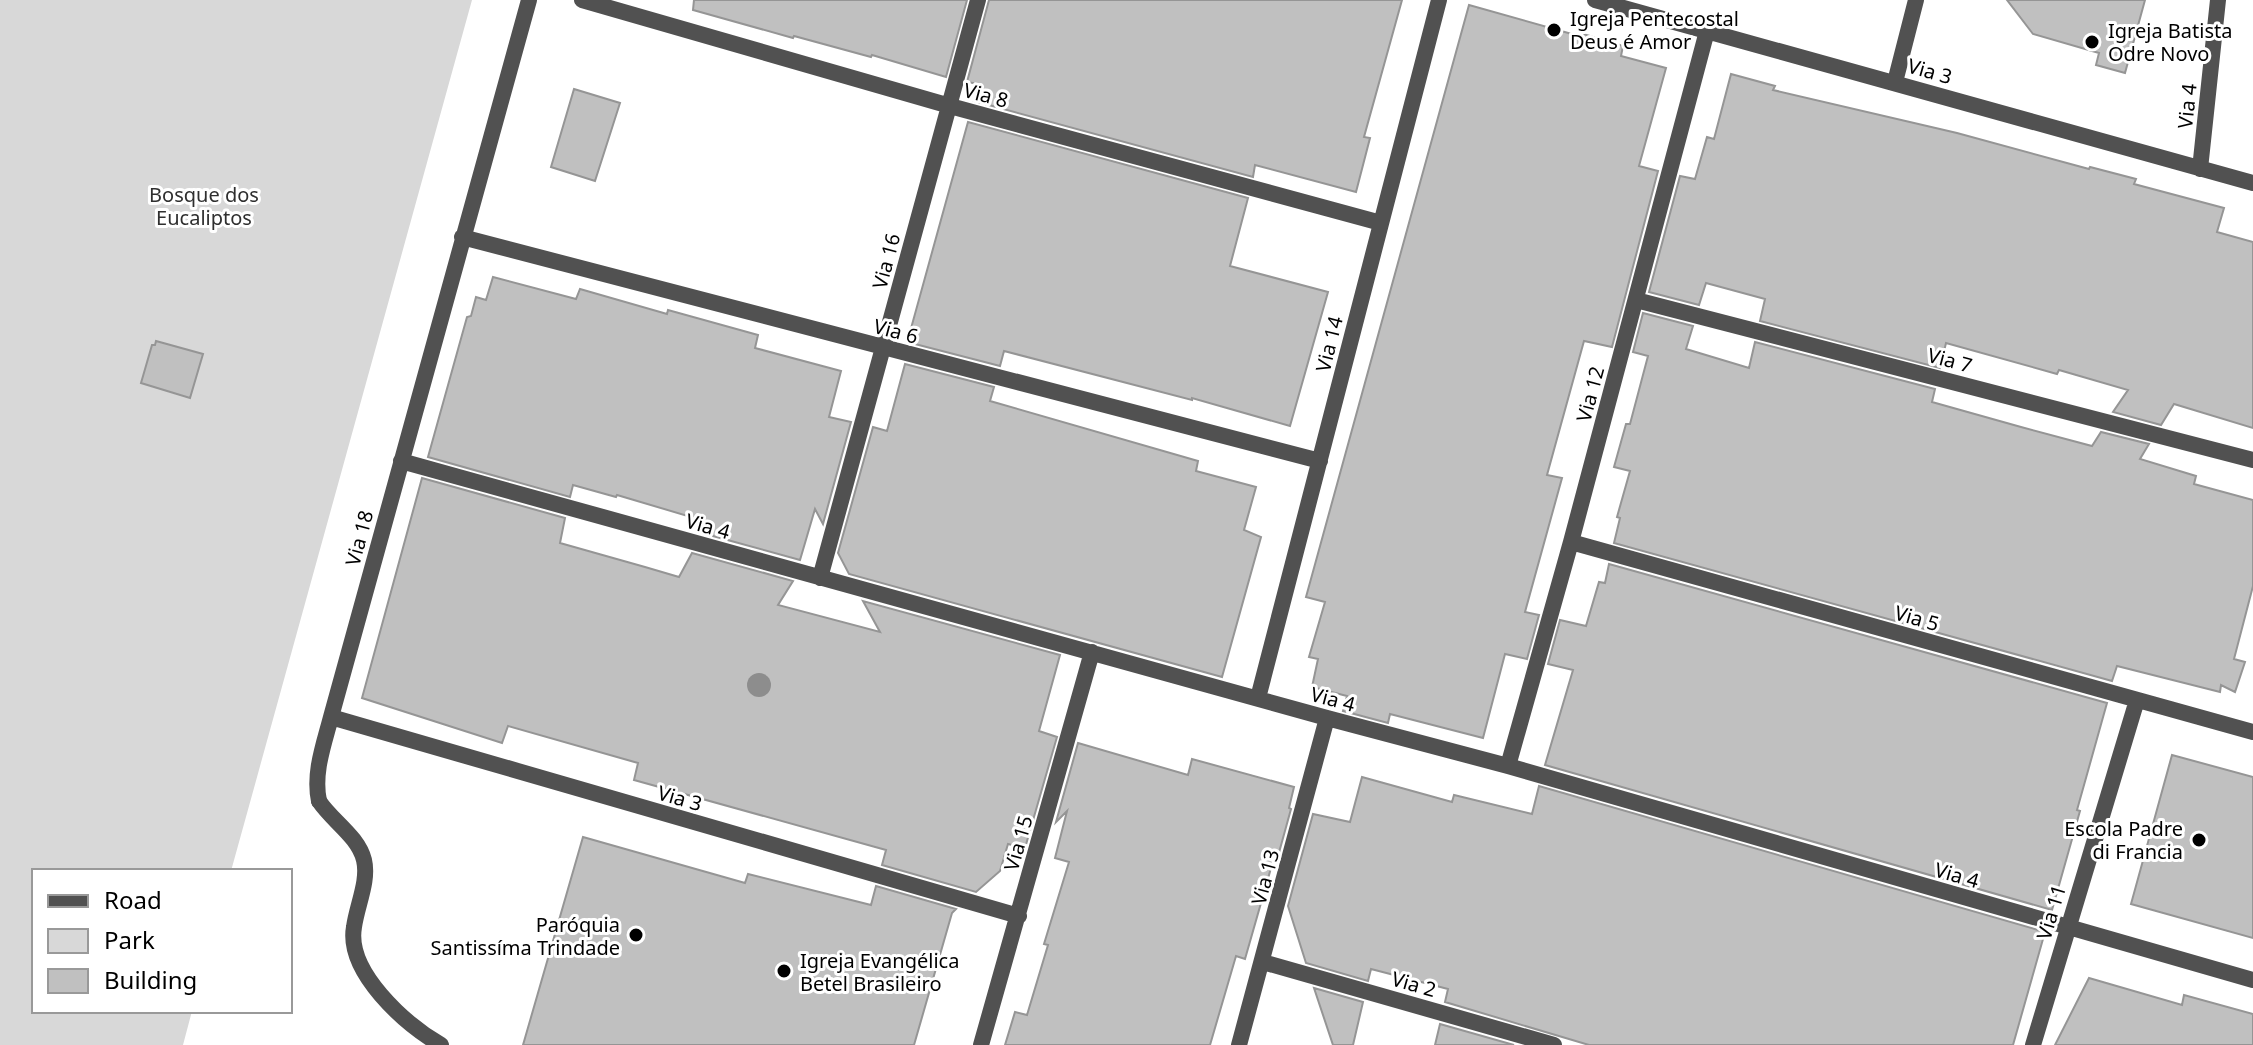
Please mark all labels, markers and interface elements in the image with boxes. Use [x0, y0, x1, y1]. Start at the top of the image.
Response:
place label: Igreja Pentecostal Deus é Amor [1570, 5, 1739, 55]
place label: Igreja Batista Odre Novo [2108, 17, 2232, 67]
marker: Igreja Pentecostal Deus é Amor [1545, 21, 1563, 39]
marker: Igreja Batista Odre Novo [2083, 33, 2101, 51]
street label: Via 3 [1905, 52, 1955, 90]
street label: Via 8 [961, 76, 1011, 114]
street label: Via 4 [2171, 82, 2203, 130]
park label: Bosque dos Eucaliptos [149, 181, 259, 231]
street label: Via 16 [866, 230, 906, 292]
street label: Via 6 [871, 312, 921, 350]
street label: Via 14 [1309, 313, 1349, 375]
street label: Via 7 [1925, 341, 1975, 379]
street label: Via 12 [1570, 363, 1610, 425]
street label: Via 18 [339, 507, 379, 569]
street label: Via 4 [683, 507, 734, 545]
street label: Via 5 [1892, 599, 1942, 637]
street label: Via 4 [1308, 680, 1359, 718]
street label: Via 3 [655, 779, 705, 817]
street label: Via 15 [997, 812, 1039, 874]
place label: Escola Padre di Francia [2064, 815, 2183, 865]
marker: Escola Padre di Francia [2190, 831, 2208, 849]
street label: Via 13 [1245, 846, 1285, 908]
street label: Via 4 [1932, 856, 1983, 894]
legend [32, 869, 292, 1013]
street label: Via 11 [2030, 881, 2072, 943]
text: Road [104, 883, 162, 916]
place label: Paróquia Santissíma Trindade [431, 911, 620, 961]
text: Park [104, 923, 155, 956]
marker: Paróquia Santissíma Trindade [627, 926, 645, 944]
place label: Igreja Evangélica Betel Brasileiro [800, 947, 959, 997]
marker: Igreja Evangélica Betel Brasileiro [775, 962, 793, 980]
text: Building [104, 963, 197, 996]
street label: Via 2 [1389, 965, 1439, 1003]

